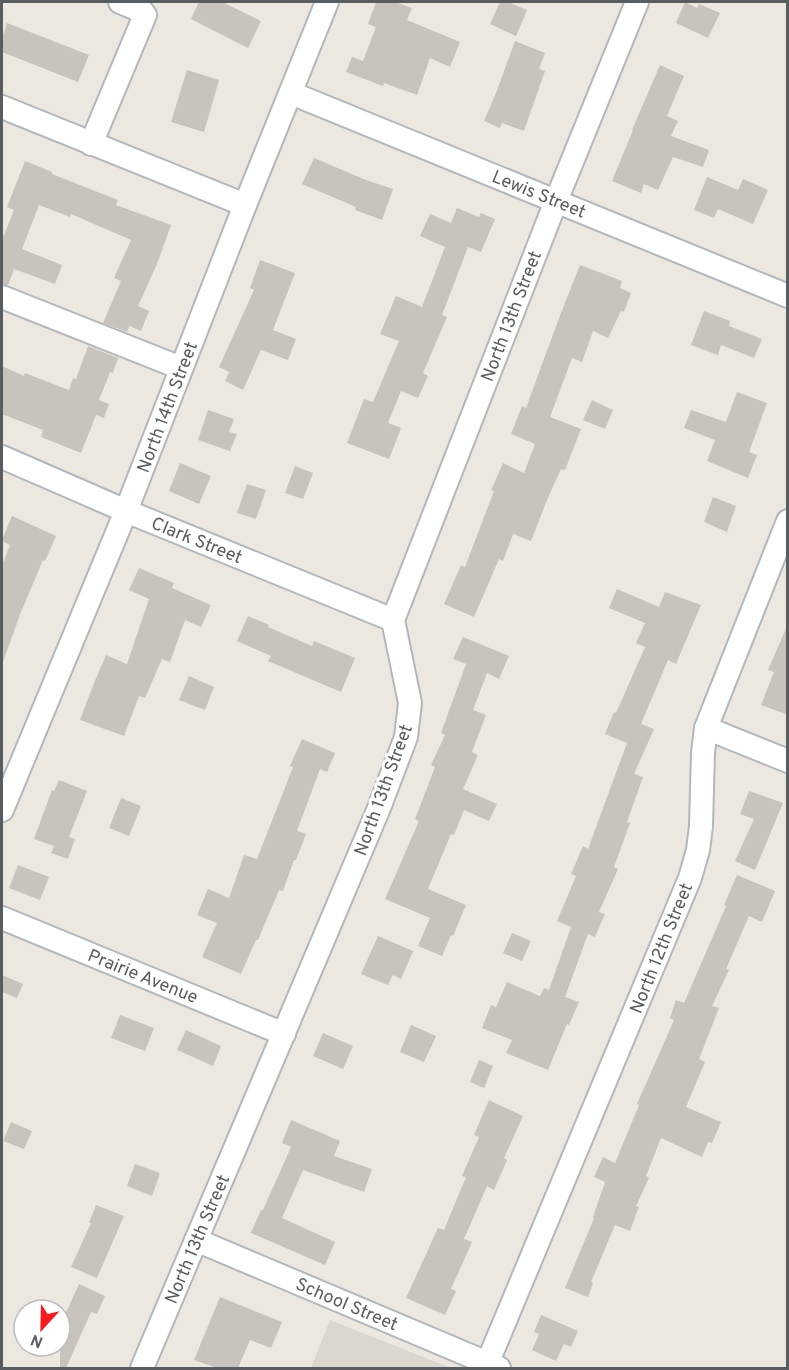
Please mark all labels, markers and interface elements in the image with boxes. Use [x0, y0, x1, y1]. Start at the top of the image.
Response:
street label: Lewis Street [488, 166, 589, 225]
street label: North 13th Street [477, 248, 548, 385]
street label: North 14th Street [133, 339, 204, 476]
street label: Clark Street [147, 513, 245, 570]
street label: North 13th Street [350, 722, 419, 859]
street label: North 12th Street [626, 880, 699, 1017]
street label: Prairie Avenue [84, 945, 201, 1010]
street label: North 13th Street [161, 1171, 236, 1308]
street label: School Street [292, 1274, 401, 1337]
north arrow [12, 1298, 72, 1358]
text: N [28, 1329, 46, 1351]

